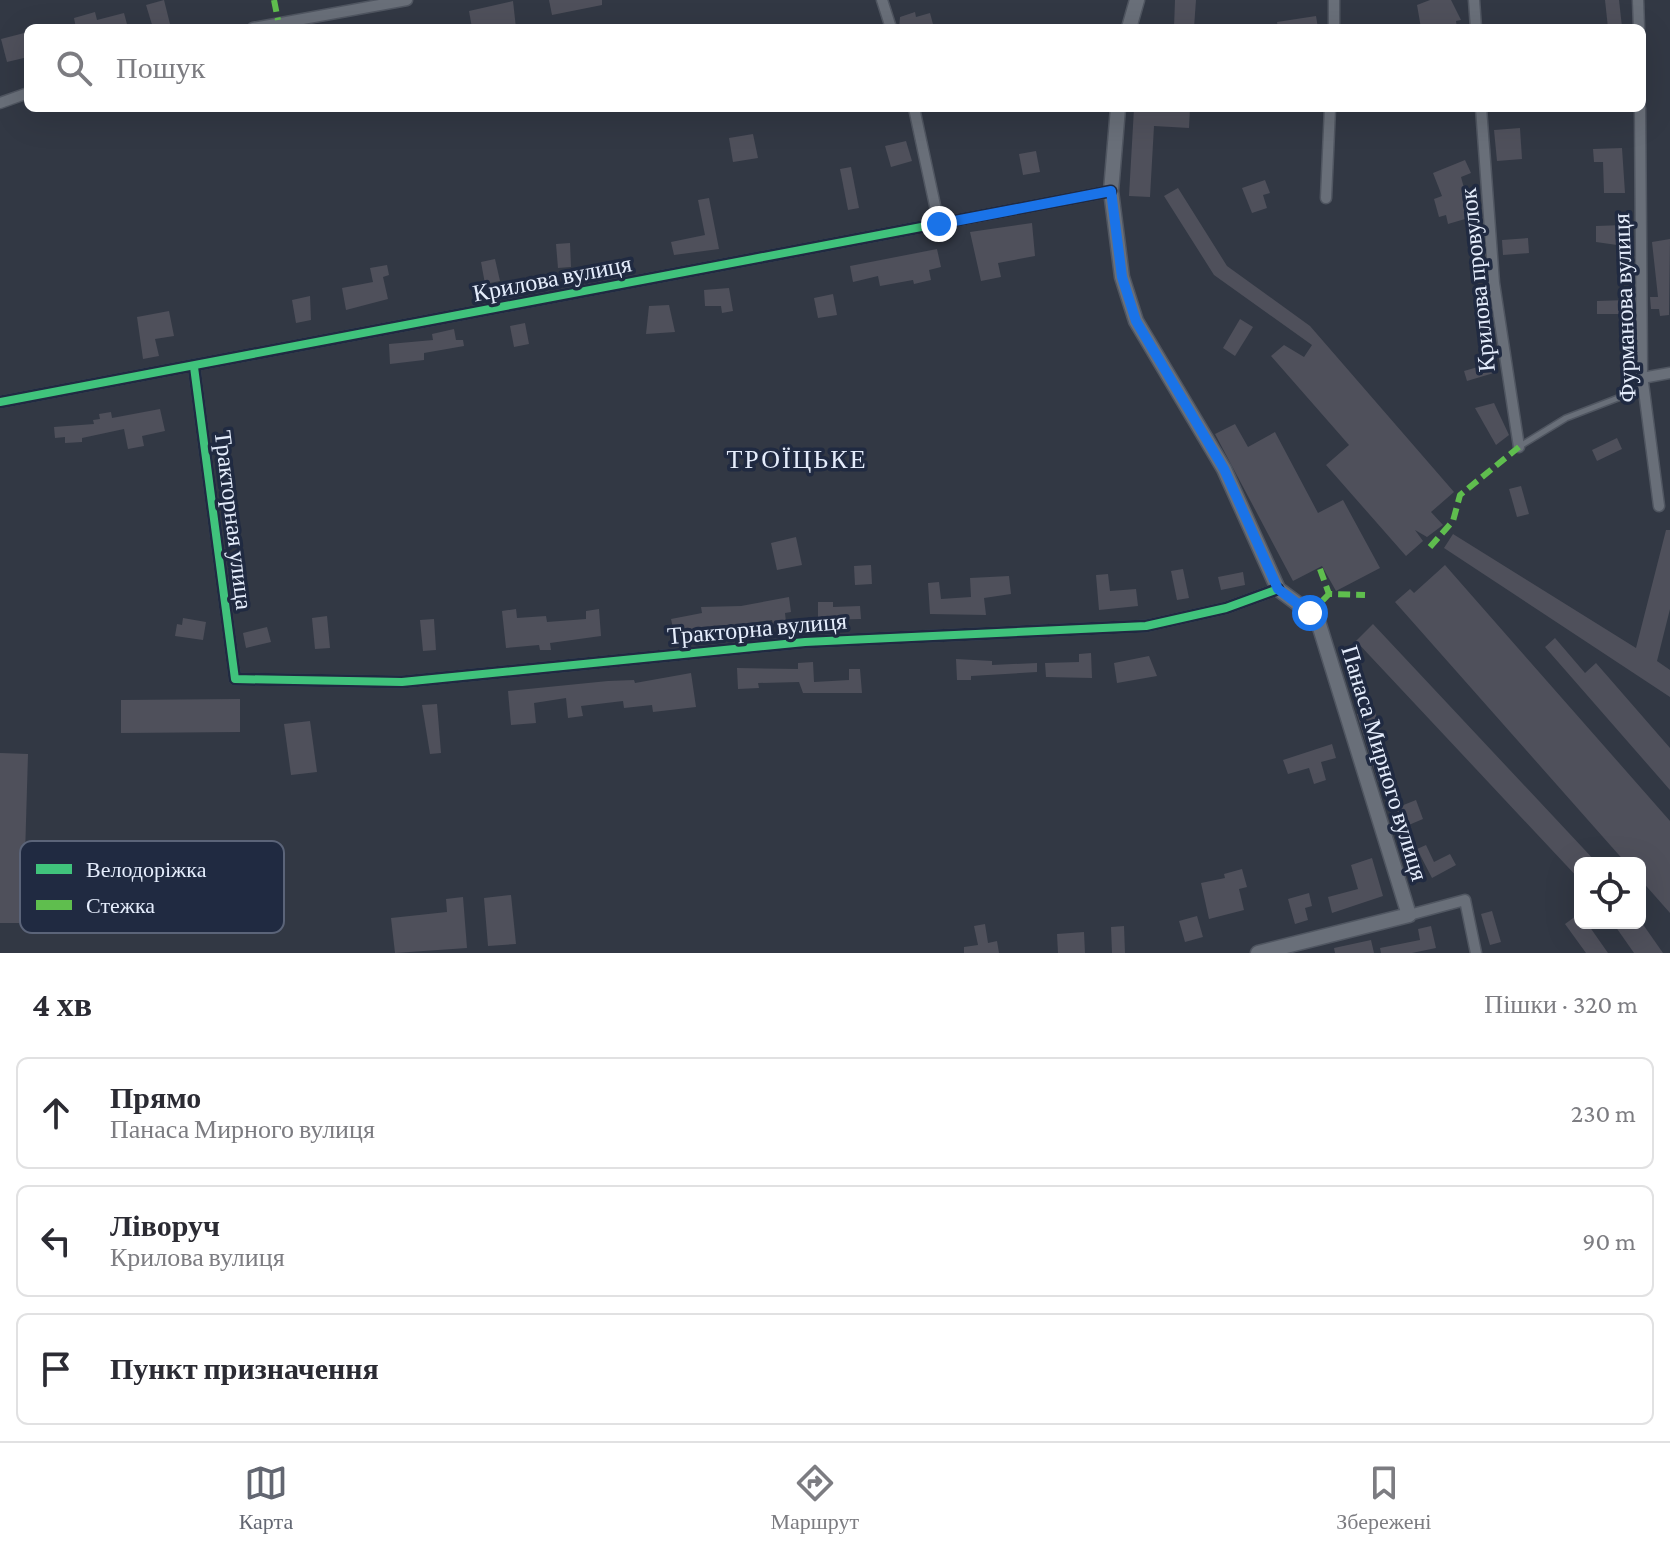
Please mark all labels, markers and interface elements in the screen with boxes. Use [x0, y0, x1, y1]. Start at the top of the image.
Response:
search box [24, 24, 1646, 112]
icon: search [52, 46, 96, 90]
text: Пошук [116, 51, 205, 84]
street label: Крилова провулок [1454, 186, 1500, 373]
route end [921, 206, 957, 242]
street label: Фурманова вулиця [1607, 213, 1641, 403]
street label: Крилова вулиця [470, 249, 634, 307]
street label: Тракторная улица [210, 429, 258, 611]
district label: ТРОЇЦЬКЕ [726, 445, 868, 474]
route start [1292, 595, 1328, 631]
street label: Тракторна вулиця [666, 607, 848, 649]
street label: Панаса Мирного вулиця [1336, 642, 1434, 884]
legend [20, 841, 284, 933]
text: Велодоріжка [86, 857, 207, 882]
map controls [1574, 857, 1646, 929]
button: locate [1574, 857, 1646, 929]
text: Стежка [86, 893, 155, 918]
text: 4 хв [32, 986, 92, 1023]
text: Пішки · 320 m [1484, 990, 1638, 1019]
text: Прямо [110, 1081, 201, 1114]
icon: ahead [34, 1091, 78, 1135]
text: 230 m [1571, 1099, 1636, 1128]
text: Панаса Мирного вулиця [110, 1115, 375, 1144]
text: Ліворуч [110, 1209, 220, 1242]
icon: left [34, 1219, 78, 1263]
text: 90 m [1582, 1227, 1636, 1256]
text: Крилова вулиця [110, 1243, 285, 1272]
icon: arrive [34, 1347, 78, 1391]
text: Пункт призначення [110, 1352, 379, 1385]
tab: Карта [239, 1461, 293, 1535]
tab: Маршрут [770, 1461, 859, 1535]
tab: Збережені [1336, 1461, 1431, 1535]

